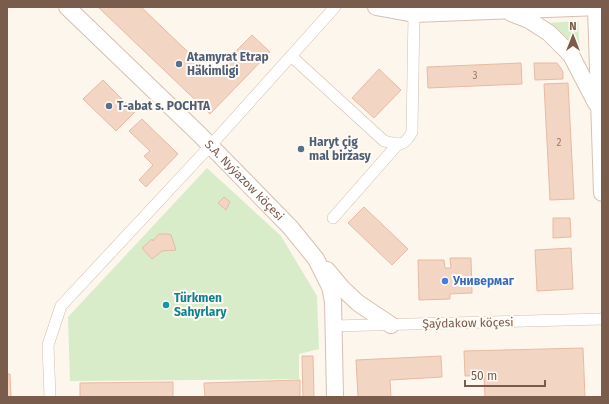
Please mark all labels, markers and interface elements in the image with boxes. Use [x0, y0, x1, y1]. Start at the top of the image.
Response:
north arrow [553, 16, 593, 56]
text: N [569, 20, 577, 33]
place label: Atamyrat Etrap Häkimligi [186, 50, 269, 78]
marker: Atamyrat Etrap Häkimligi [174, 59, 184, 69]
house number: 3 [473, 70, 478, 82]
place label: T-abat s. POCHTA [117, 99, 211, 113]
marker: T-abat s. POCHTA [104, 101, 114, 111]
place label: Haryt çig mal biržasy [309, 135, 372, 163]
street label: S.A. Nyýazow köçesi [202, 137, 287, 223]
house number: 2 [557, 137, 562, 149]
marker: Haryt çig mal biržasy [296, 144, 306, 154]
place label: Универмаг [452, 274, 515, 288]
marker: Универмаг [440, 276, 450, 286]
place label: Türkmen Sahyrlary [174, 291, 227, 319]
marker: Türkmen Sahyrlary [161, 300, 171, 310]
street label: Şaýdakow köçesi [422, 315, 514, 331]
scale bar [465, 362, 545, 388]
text: 50 m [471, 369, 497, 383]

